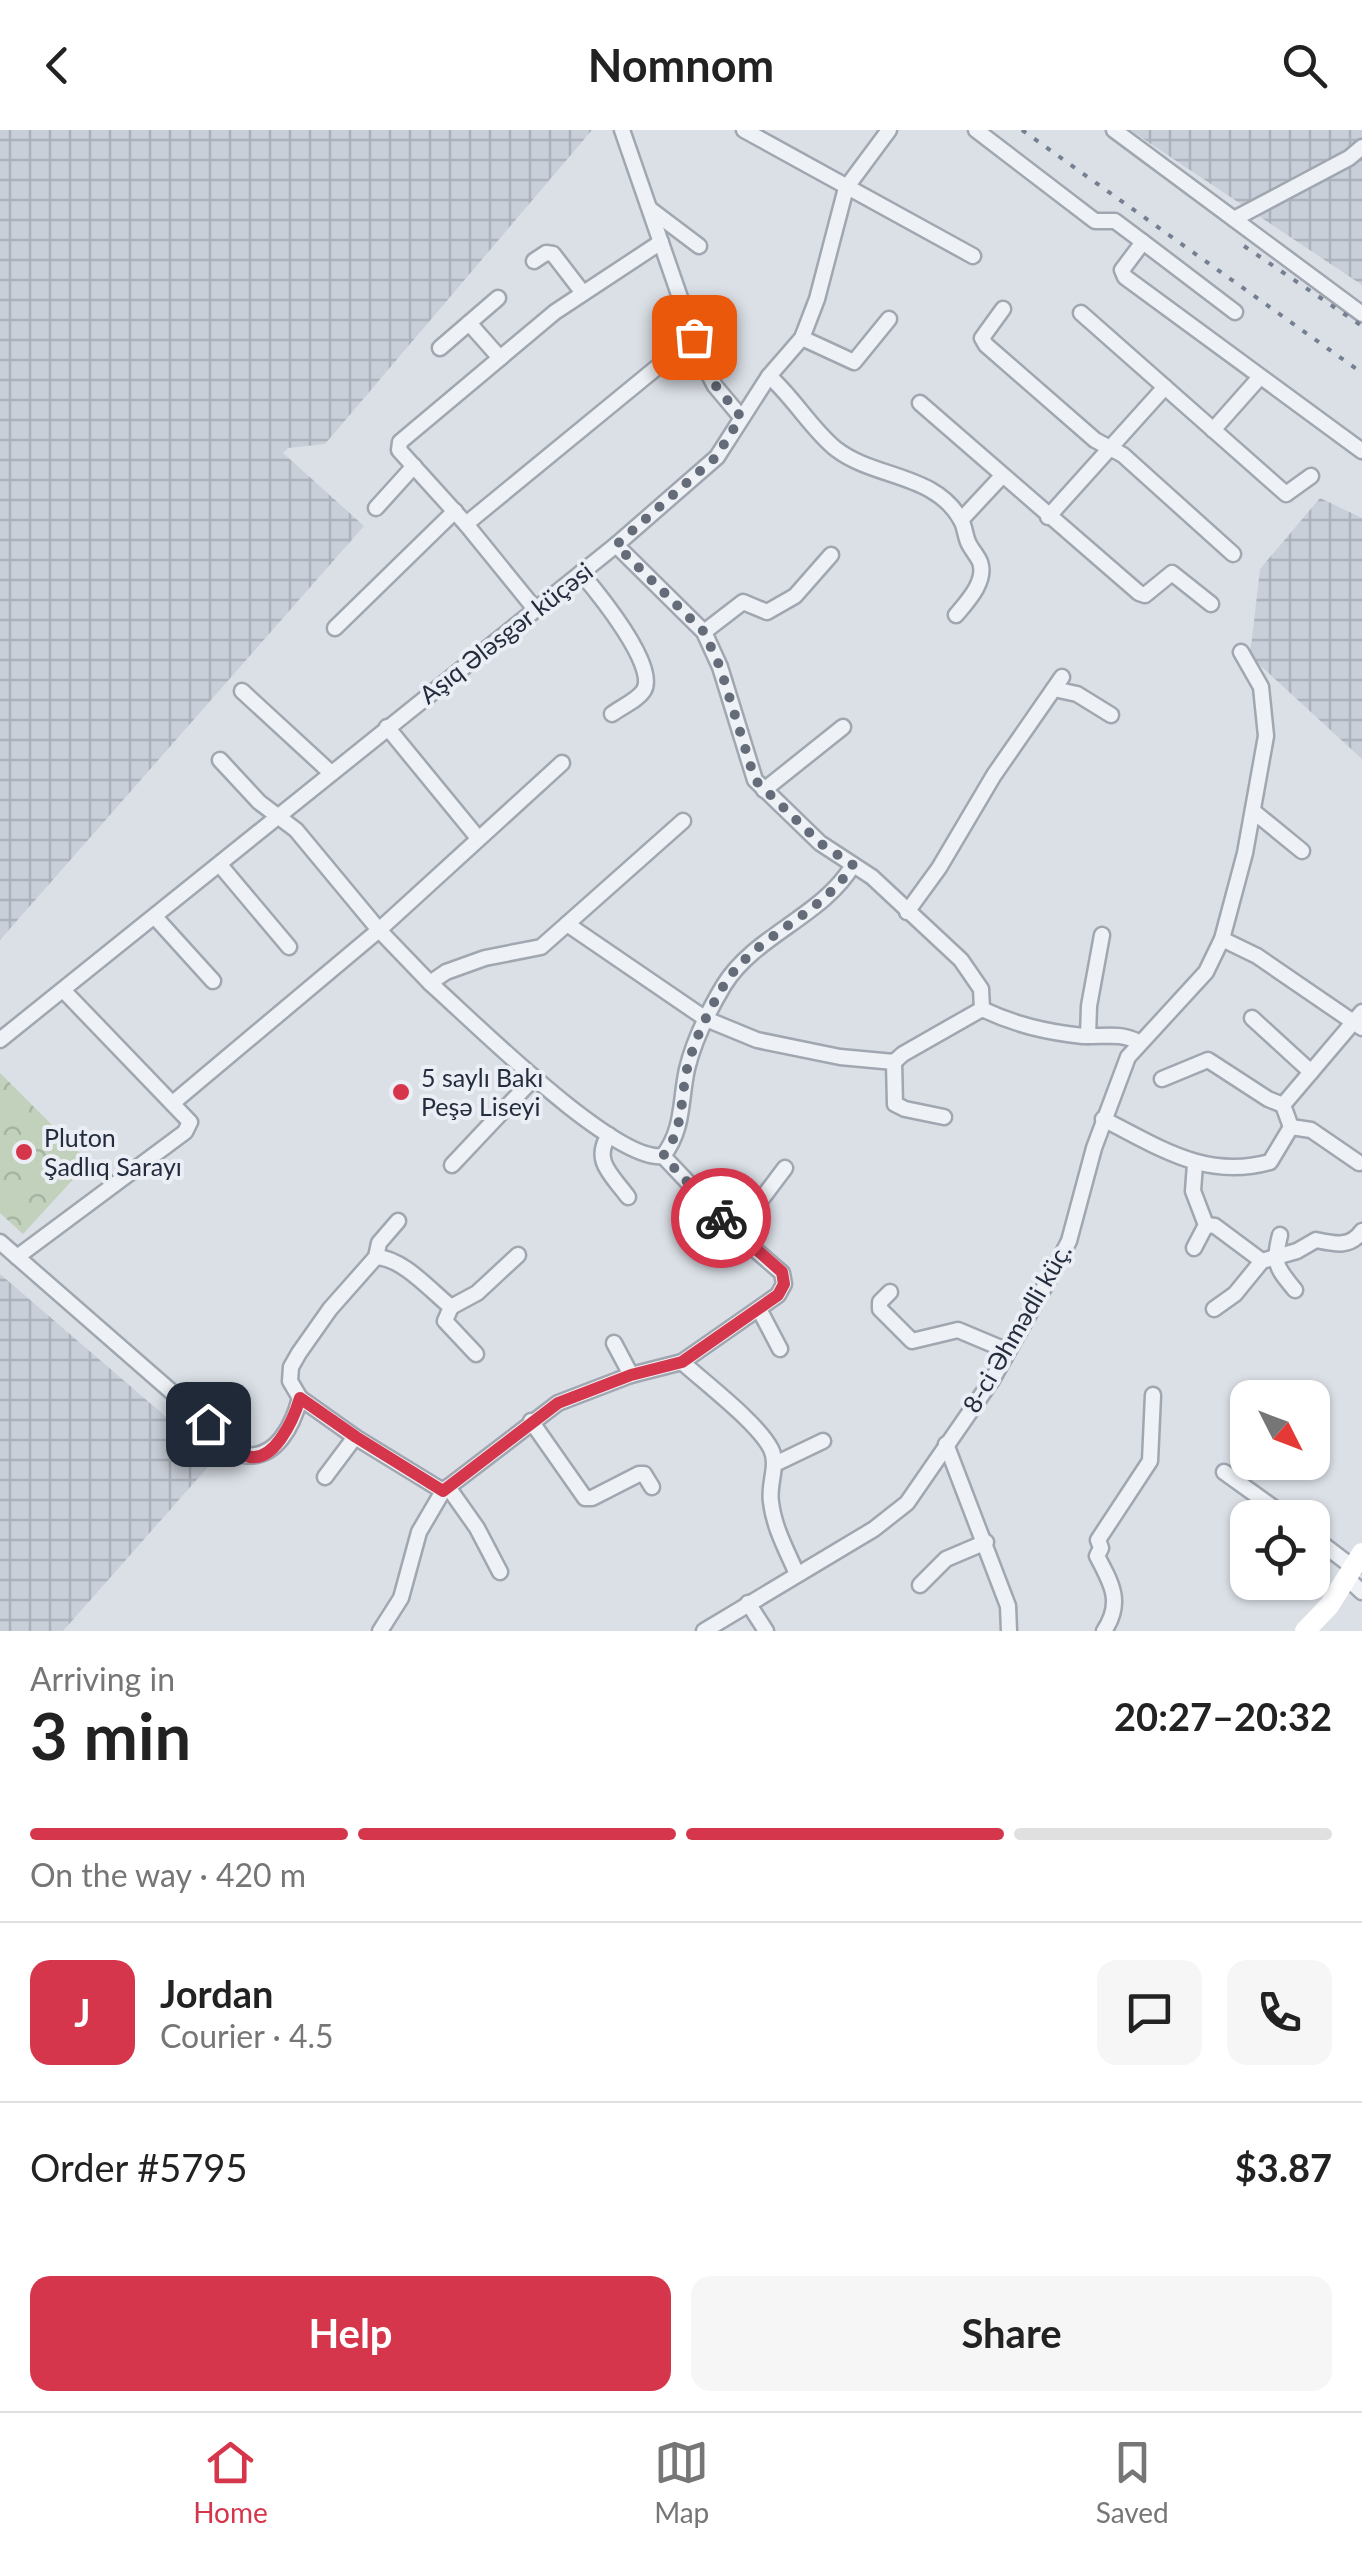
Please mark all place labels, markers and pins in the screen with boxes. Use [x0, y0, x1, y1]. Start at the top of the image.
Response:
pin [652, 295, 737, 380]
place label: 5 saylı Bakı Peşə Liseyi [421, 1062, 543, 1121]
marker: 5 saylı Bakı Peşə Liseyi [390, 1081, 412, 1103]
place label: Pluton Şadlıq Sarayı [44, 1122, 182, 1181]
marker: Pluton Şadlıq Sarayı [13, 1141, 35, 1163]
pin [166, 1382, 251, 1467]

